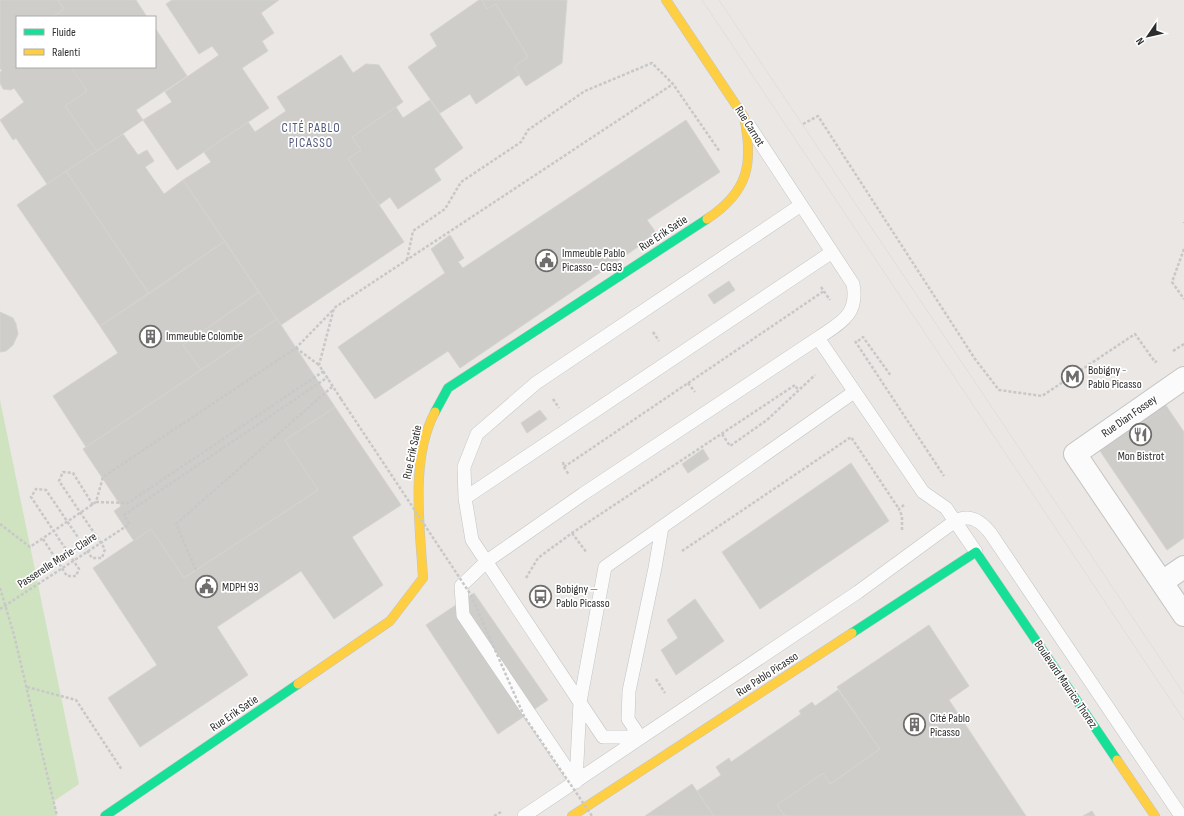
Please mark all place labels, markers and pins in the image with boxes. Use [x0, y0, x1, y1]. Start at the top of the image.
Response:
place label: Immeuble Pablo Picasso - CG93 [562, 246, 625, 275]
public building icon: Immeuble Pablo Picasso - CG93 [534, 247, 560, 273]
building icon: Immeuble Colombe [138, 323, 164, 349]
place label: Immeuble Colombe [166, 329, 243, 344]
place label: Bobigny - Pablo Picasso [1088, 363, 1142, 392]
metro station icon: Bobigny - Pablo Picasso [1059, 364, 1085, 390]
restaurant icon: Mon Bistrot [1128, 422, 1154, 448]
place label: Mon Bistrot [1118, 449, 1165, 464]
public building icon: MDPH 93 [194, 574, 220, 600]
place label: MDPH 93 [222, 580, 258, 595]
place label: Bobigny — Pablo Picasso [556, 582, 610, 611]
bus stop icon: Bobigny — Pablo Picasso [528, 583, 554, 609]
place label: Cité Pablo Picasso [930, 711, 970, 740]
building icon: Cité Pablo Picasso [901, 712, 927, 738]

